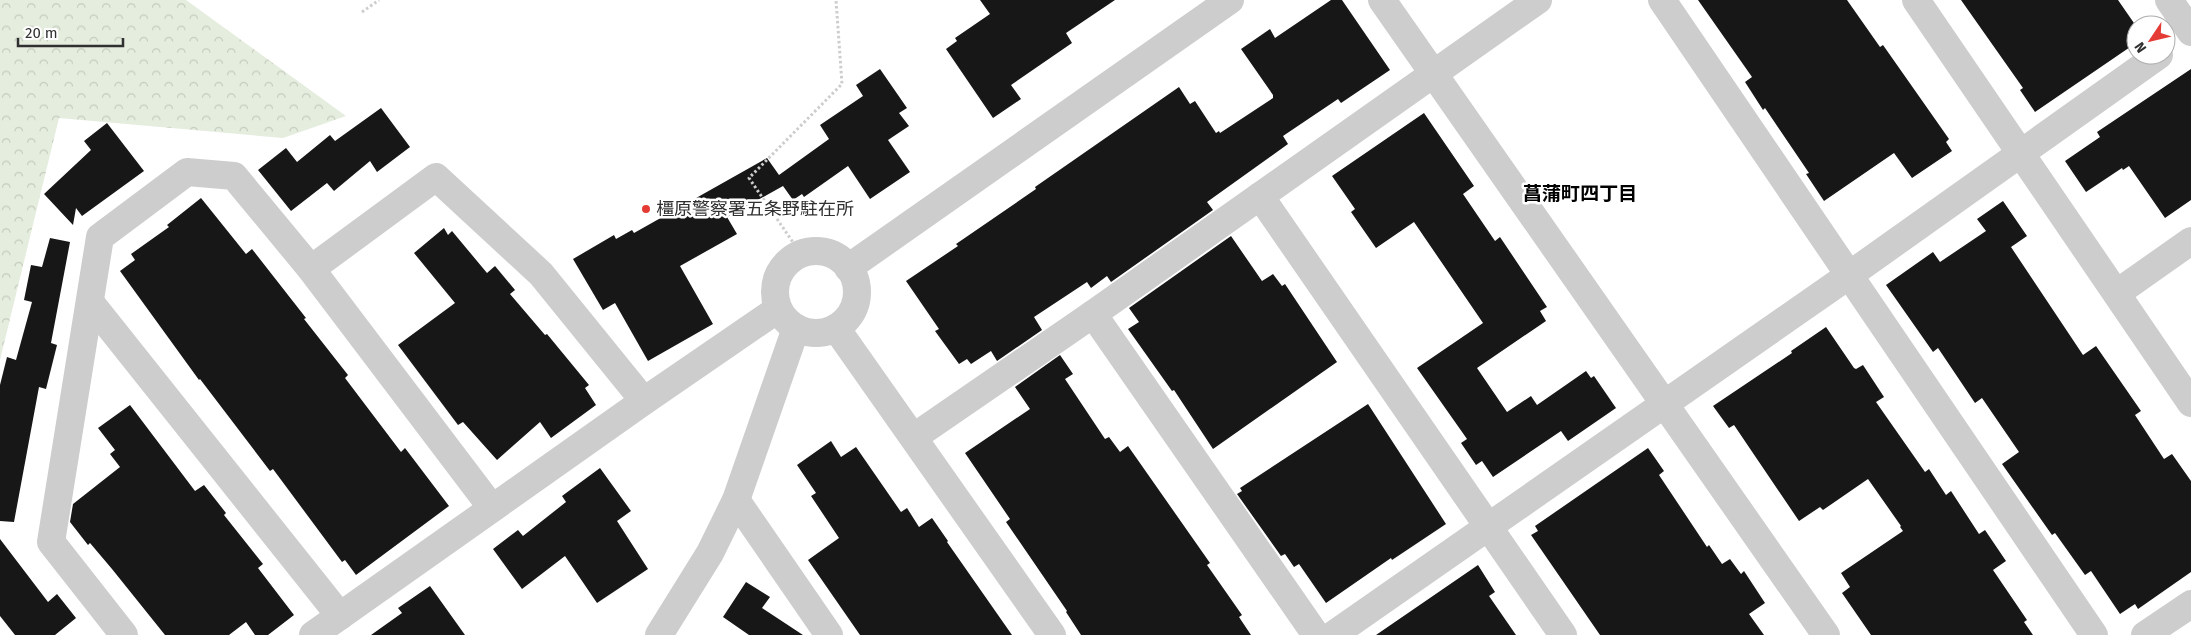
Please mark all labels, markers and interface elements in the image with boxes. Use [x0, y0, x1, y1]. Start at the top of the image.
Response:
scale bar [18, 15, 122, 47]
north arrow [2126, 15, 2176, 65]
text: 20 m [25, 24, 58, 42]
text: N [2131, 38, 2150, 56]
district label: 菖蒲町四丁目 [1523, 182, 1637, 205]
place label: 橿原警察署五条野駐在所 [656, 198, 854, 220]
marker: 橿原警察署五条野駐在所 [640, 203, 652, 215]

